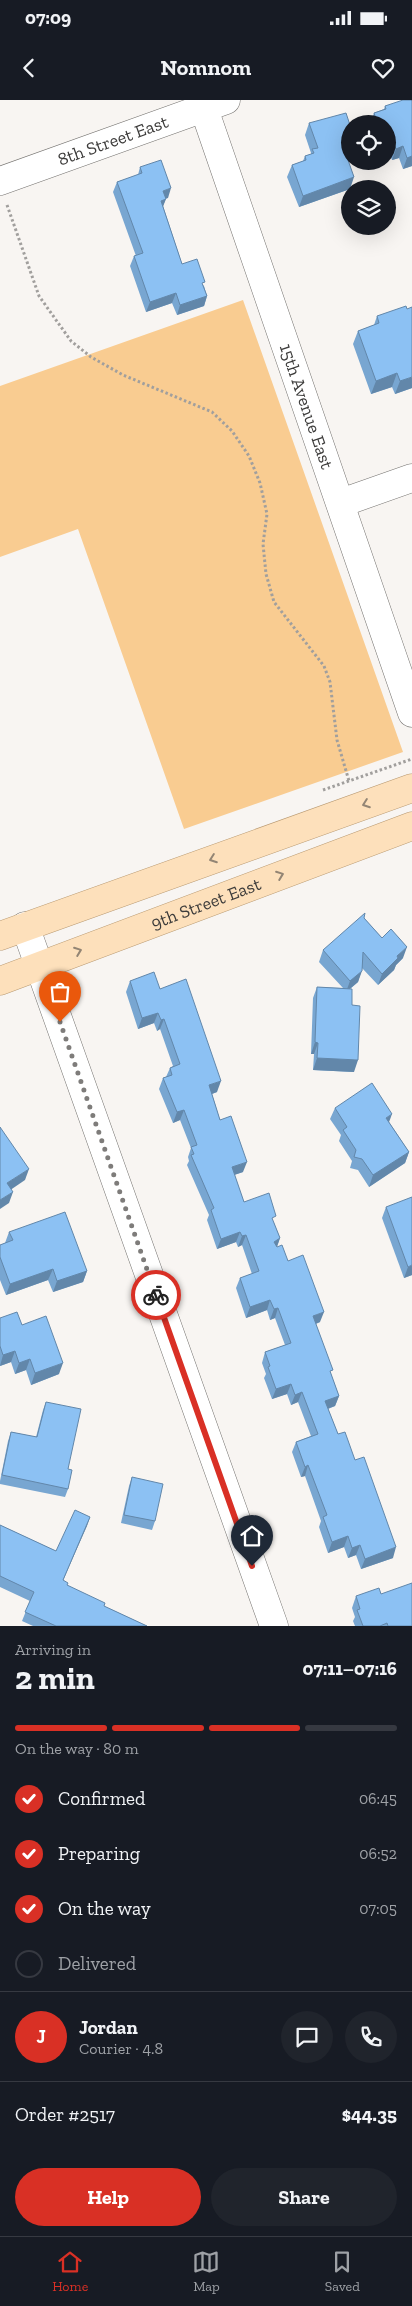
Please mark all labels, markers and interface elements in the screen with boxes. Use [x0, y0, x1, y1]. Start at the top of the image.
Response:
text: 07:09 [25, 6, 71, 29]
icon: back [15, 54, 43, 82]
text: Nomnom [161, 54, 251, 81]
icon: heart [369, 54, 397, 82]
street label: 8th Street East [55, 111, 171, 170]
map controls [341, 115, 396, 235]
button: locate [341, 115, 396, 170]
button: layers [341, 180, 396, 235]
street label: 15th Avenue East [275, 341, 338, 472]
one-way arrow [362, 798, 371, 808]
one-way arrow [209, 853, 218, 863]
one-way arrow [275, 871, 283, 881]
street label: 9th Street East [148, 873, 264, 934]
one-way arrow [74, 947, 82, 957]
pin [39, 971, 81, 1022]
icon: bag [46, 978, 74, 1006]
courier [131, 1270, 181, 1320]
icon: bike [142, 1281, 170, 1309]
pin [231, 1515, 273, 1566]
icon: home [238, 1522, 266, 1550]
text: Arriving in [15, 1640, 91, 1659]
text: 07:11–07:16 [302, 1657, 397, 1680]
text: 2 min [15, 1659, 95, 1697]
text: On the way · 80 m [15, 1739, 139, 1758]
icon: check [15, 1785, 43, 1813]
text: Confirmed [58, 1787, 145, 1810]
text: 06:45 [359, 1789, 397, 1808]
icon: check [15, 1840, 43, 1868]
text: Preparing [58, 1842, 140, 1865]
text: 06:52 [359, 1844, 397, 1863]
icon: check [15, 1895, 43, 1923]
text: On the way [58, 1897, 151, 1920]
text: 07:05 [359, 1899, 397, 1918]
text: Delivered [58, 1952, 136, 1975]
button: chat [281, 2011, 333, 2063]
button: phone [345, 2011, 397, 2063]
text: Jordan [79, 2016, 138, 2039]
text: J [36, 2025, 46, 2048]
text: Courier · 4.8 [79, 2039, 163, 2058]
text: Order #2517 [15, 2103, 115, 2126]
text: $44.35 [342, 2103, 397, 2126]
button: Help [15, 2168, 201, 2226]
button: Share [211, 2168, 397, 2226]
tab: Home [52, 2248, 88, 2295]
tab: Map [192, 2248, 220, 2295]
tab: Saved [325, 2248, 360, 2295]

